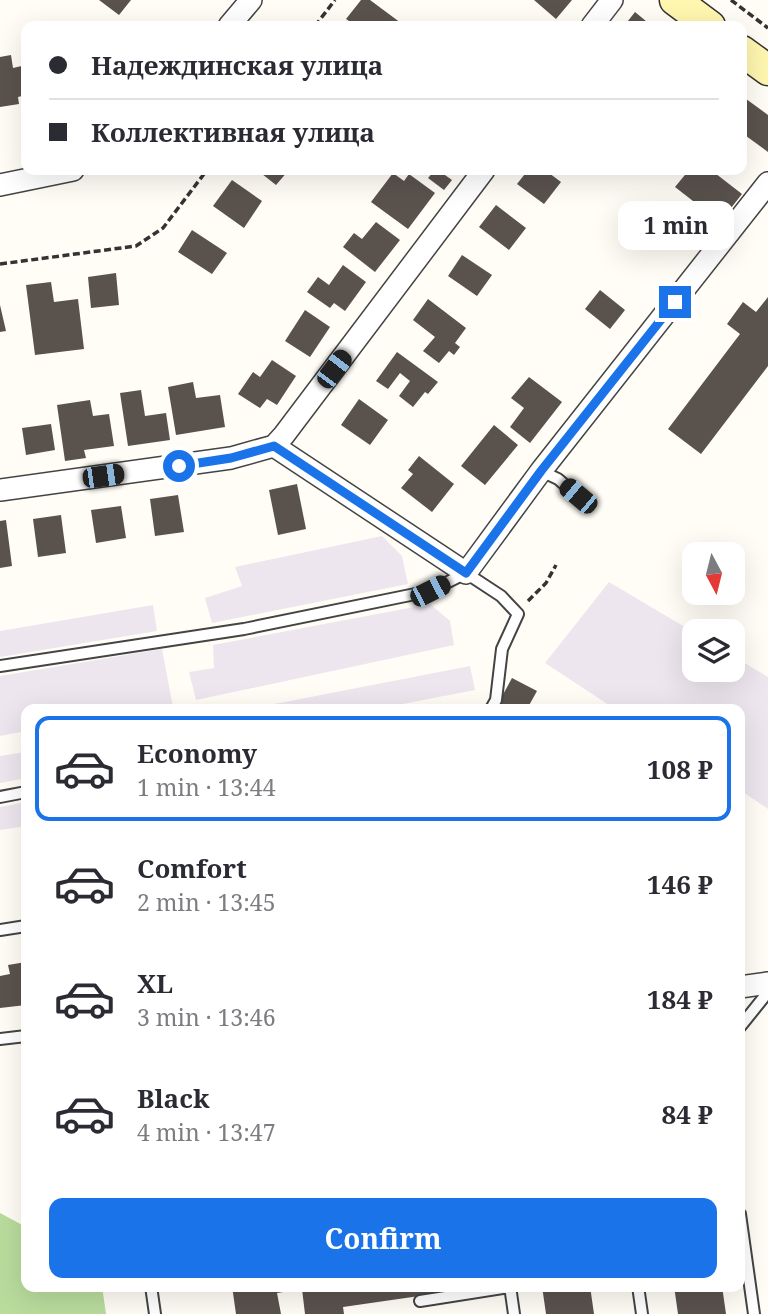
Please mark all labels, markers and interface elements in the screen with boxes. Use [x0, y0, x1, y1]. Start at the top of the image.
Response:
text: Надеждинская улица [91, 47, 383, 83]
text: Коллективная улица [91, 114, 375, 150]
callout: 1 min [617, 201, 733, 250]
text: 1 min [643, 209, 709, 241]
route end [659, 286, 691, 318]
car [313, 346, 356, 392]
route start [163, 450, 195, 482]
car [81, 463, 126, 489]
car [556, 474, 601, 518]
north arrow [682, 542, 746, 606]
map controls [682, 542, 745, 682]
car [407, 572, 454, 610]
button: layers [682, 619, 745, 682]
text: Economy [137, 735, 257, 771]
icon: car [53, 737, 116, 800]
text: 108 ₽ [647, 751, 713, 787]
text: 1 min · 13:44 [137, 771, 275, 803]
text: Comfort [137, 850, 247, 886]
icon: car [53, 852, 116, 915]
text: 146 ₽ [647, 866, 713, 902]
text: 2 min · 13:45 [137, 886, 275, 918]
text: XL [137, 965, 173, 1001]
icon: car [53, 967, 116, 1030]
text: 184 ₽ [647, 981, 713, 1017]
text: 3 min · 13:46 [137, 1001, 275, 1033]
text: Black [137, 1080, 210, 1116]
icon: car [53, 1082, 116, 1145]
text: 84 ₽ [662, 1096, 713, 1132]
text: 4 min · 13:47 [137, 1116, 275, 1148]
button: Confirm [49, 1198, 717, 1278]

